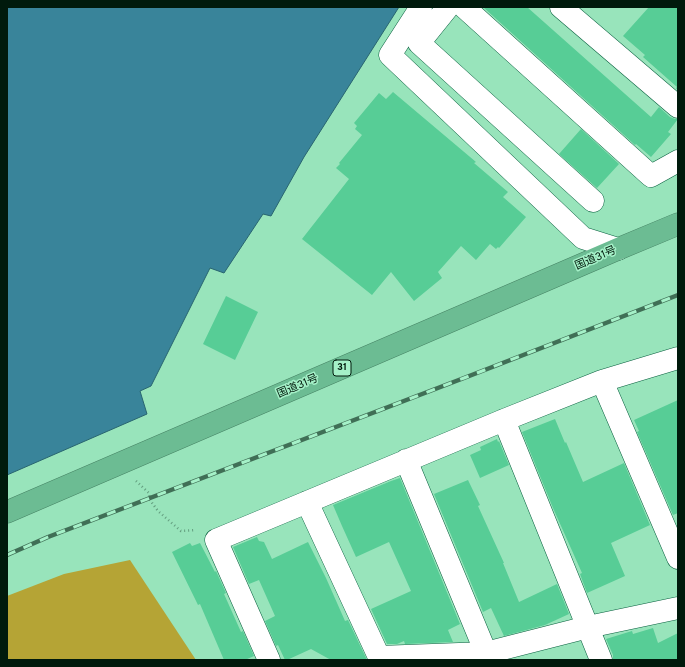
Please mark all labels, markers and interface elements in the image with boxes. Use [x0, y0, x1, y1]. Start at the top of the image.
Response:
street label: 国道31号 [573, 244, 619, 274]
road number: 31 [333, 360, 351, 376]
street label: 国道31号 [275, 372, 321, 402]

